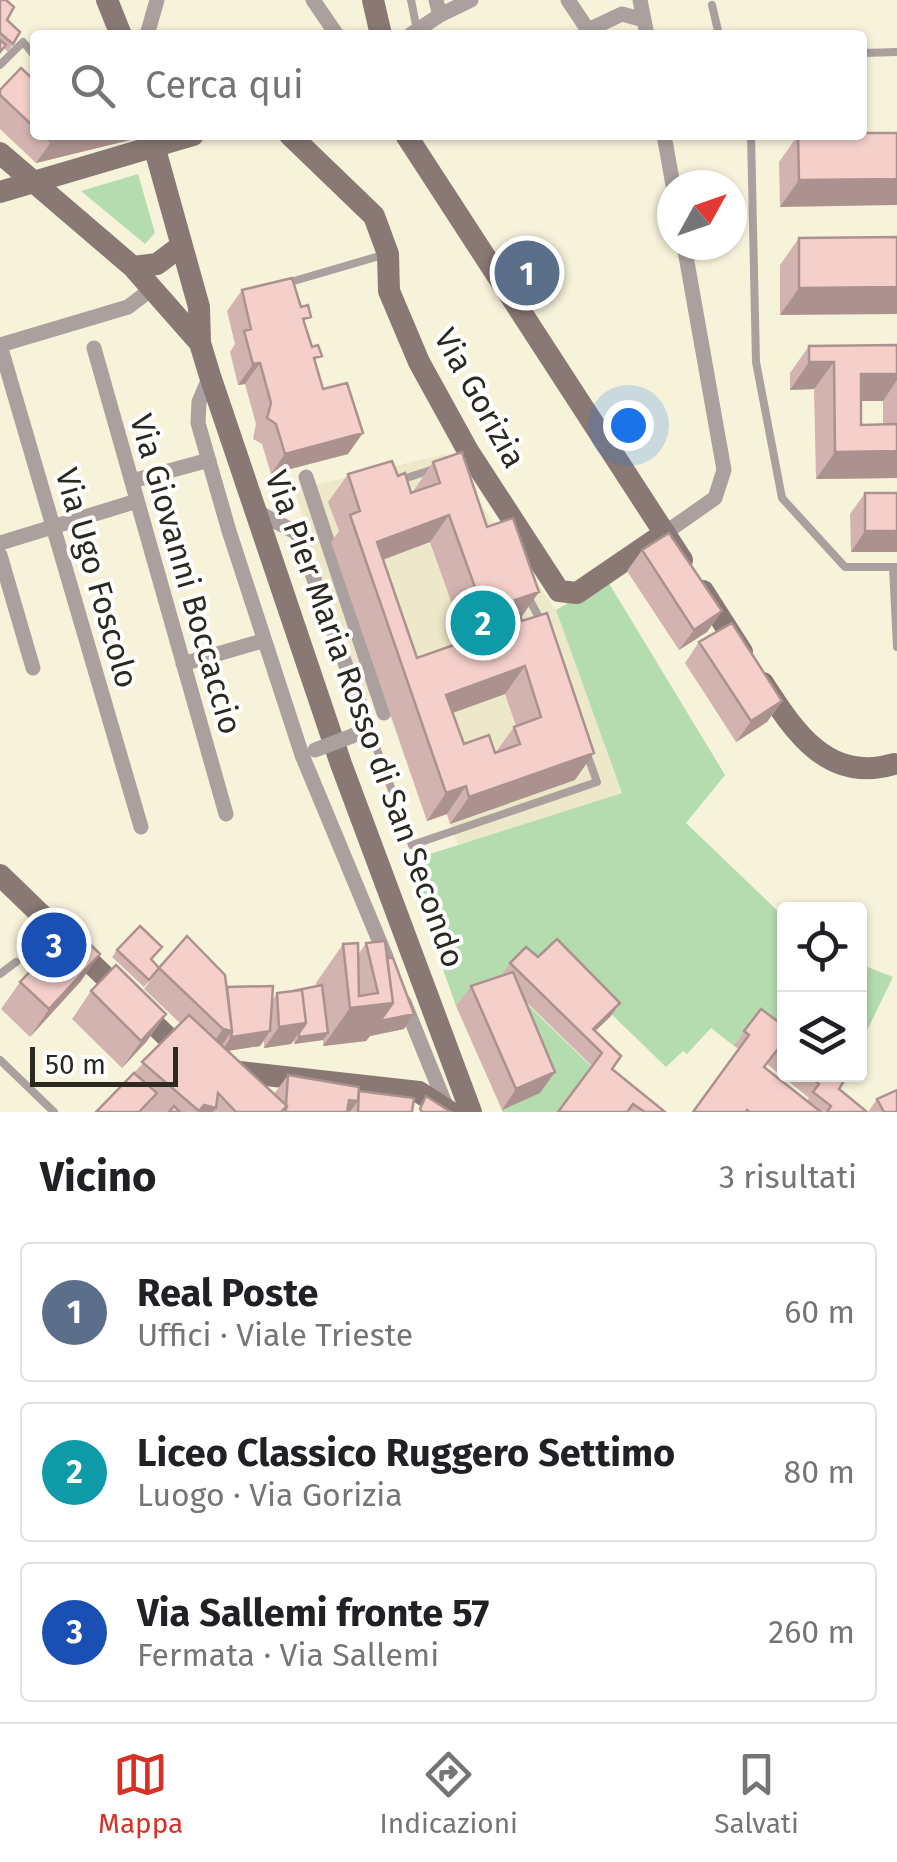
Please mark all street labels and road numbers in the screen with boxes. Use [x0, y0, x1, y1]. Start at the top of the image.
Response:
street label: Via Gorizia [426, 322, 534, 474]
street label: Via Giovanni Boccaccio [122, 410, 250, 738]
street label: Via Ugo Foscolo [47, 464, 147, 692]
street label: Via Pier Maria Rosso di San Secondo [257, 465, 473, 973]

